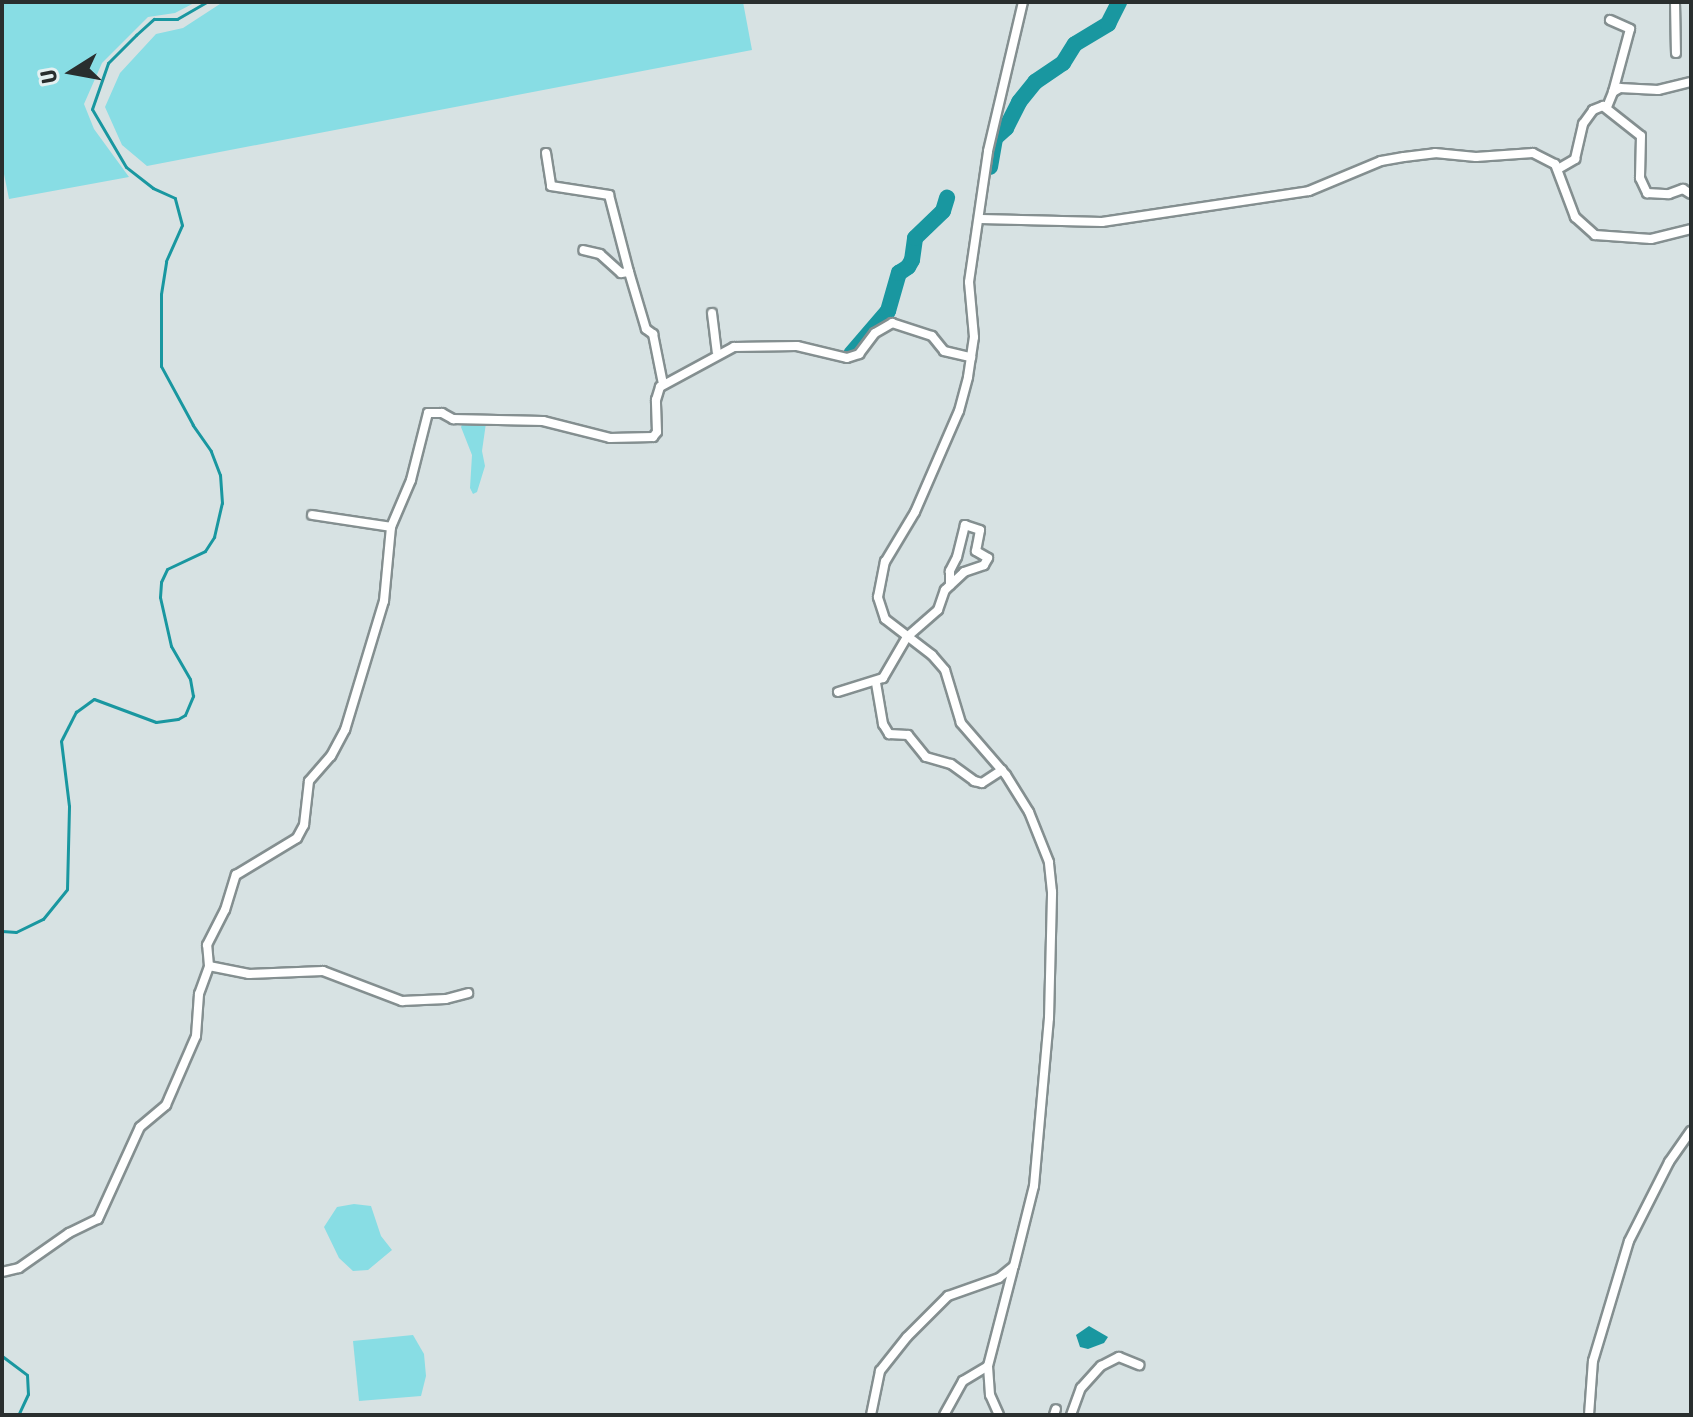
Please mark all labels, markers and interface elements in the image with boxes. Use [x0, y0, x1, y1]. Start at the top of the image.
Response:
north arrow [32, 32, 112, 112]
text: U [34, 68, 62, 85]

